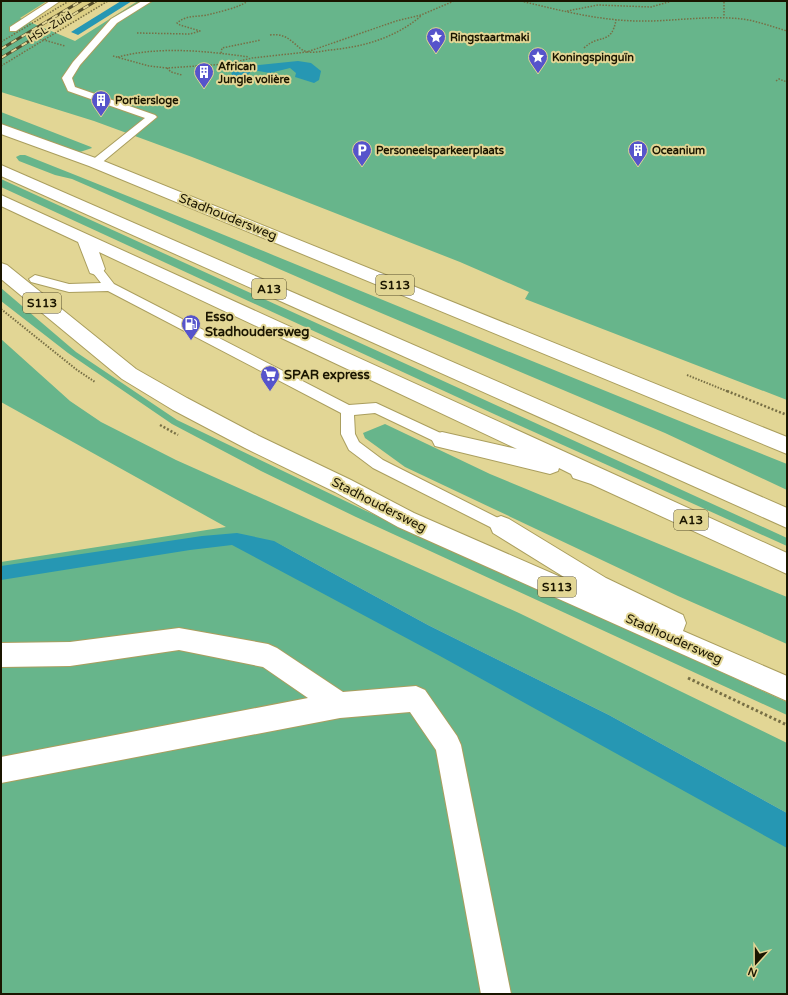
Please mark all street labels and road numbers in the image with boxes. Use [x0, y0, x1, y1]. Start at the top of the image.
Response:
street label: HSL-Zuid [26, 9, 75, 45]
street label: Stadhoudersweg [177, 190, 279, 244]
road number: S113 [376, 275, 414, 295]
road number: A13 [252, 279, 286, 299]
road number: S113 [23, 293, 61, 313]
street label: Stadhoudersweg [329, 474, 429, 536]
road number: A13 [674, 510, 708, 530]
road number: S113 [538, 577, 576, 597]
street label: Stadhoudersweg [623, 610, 725, 668]

